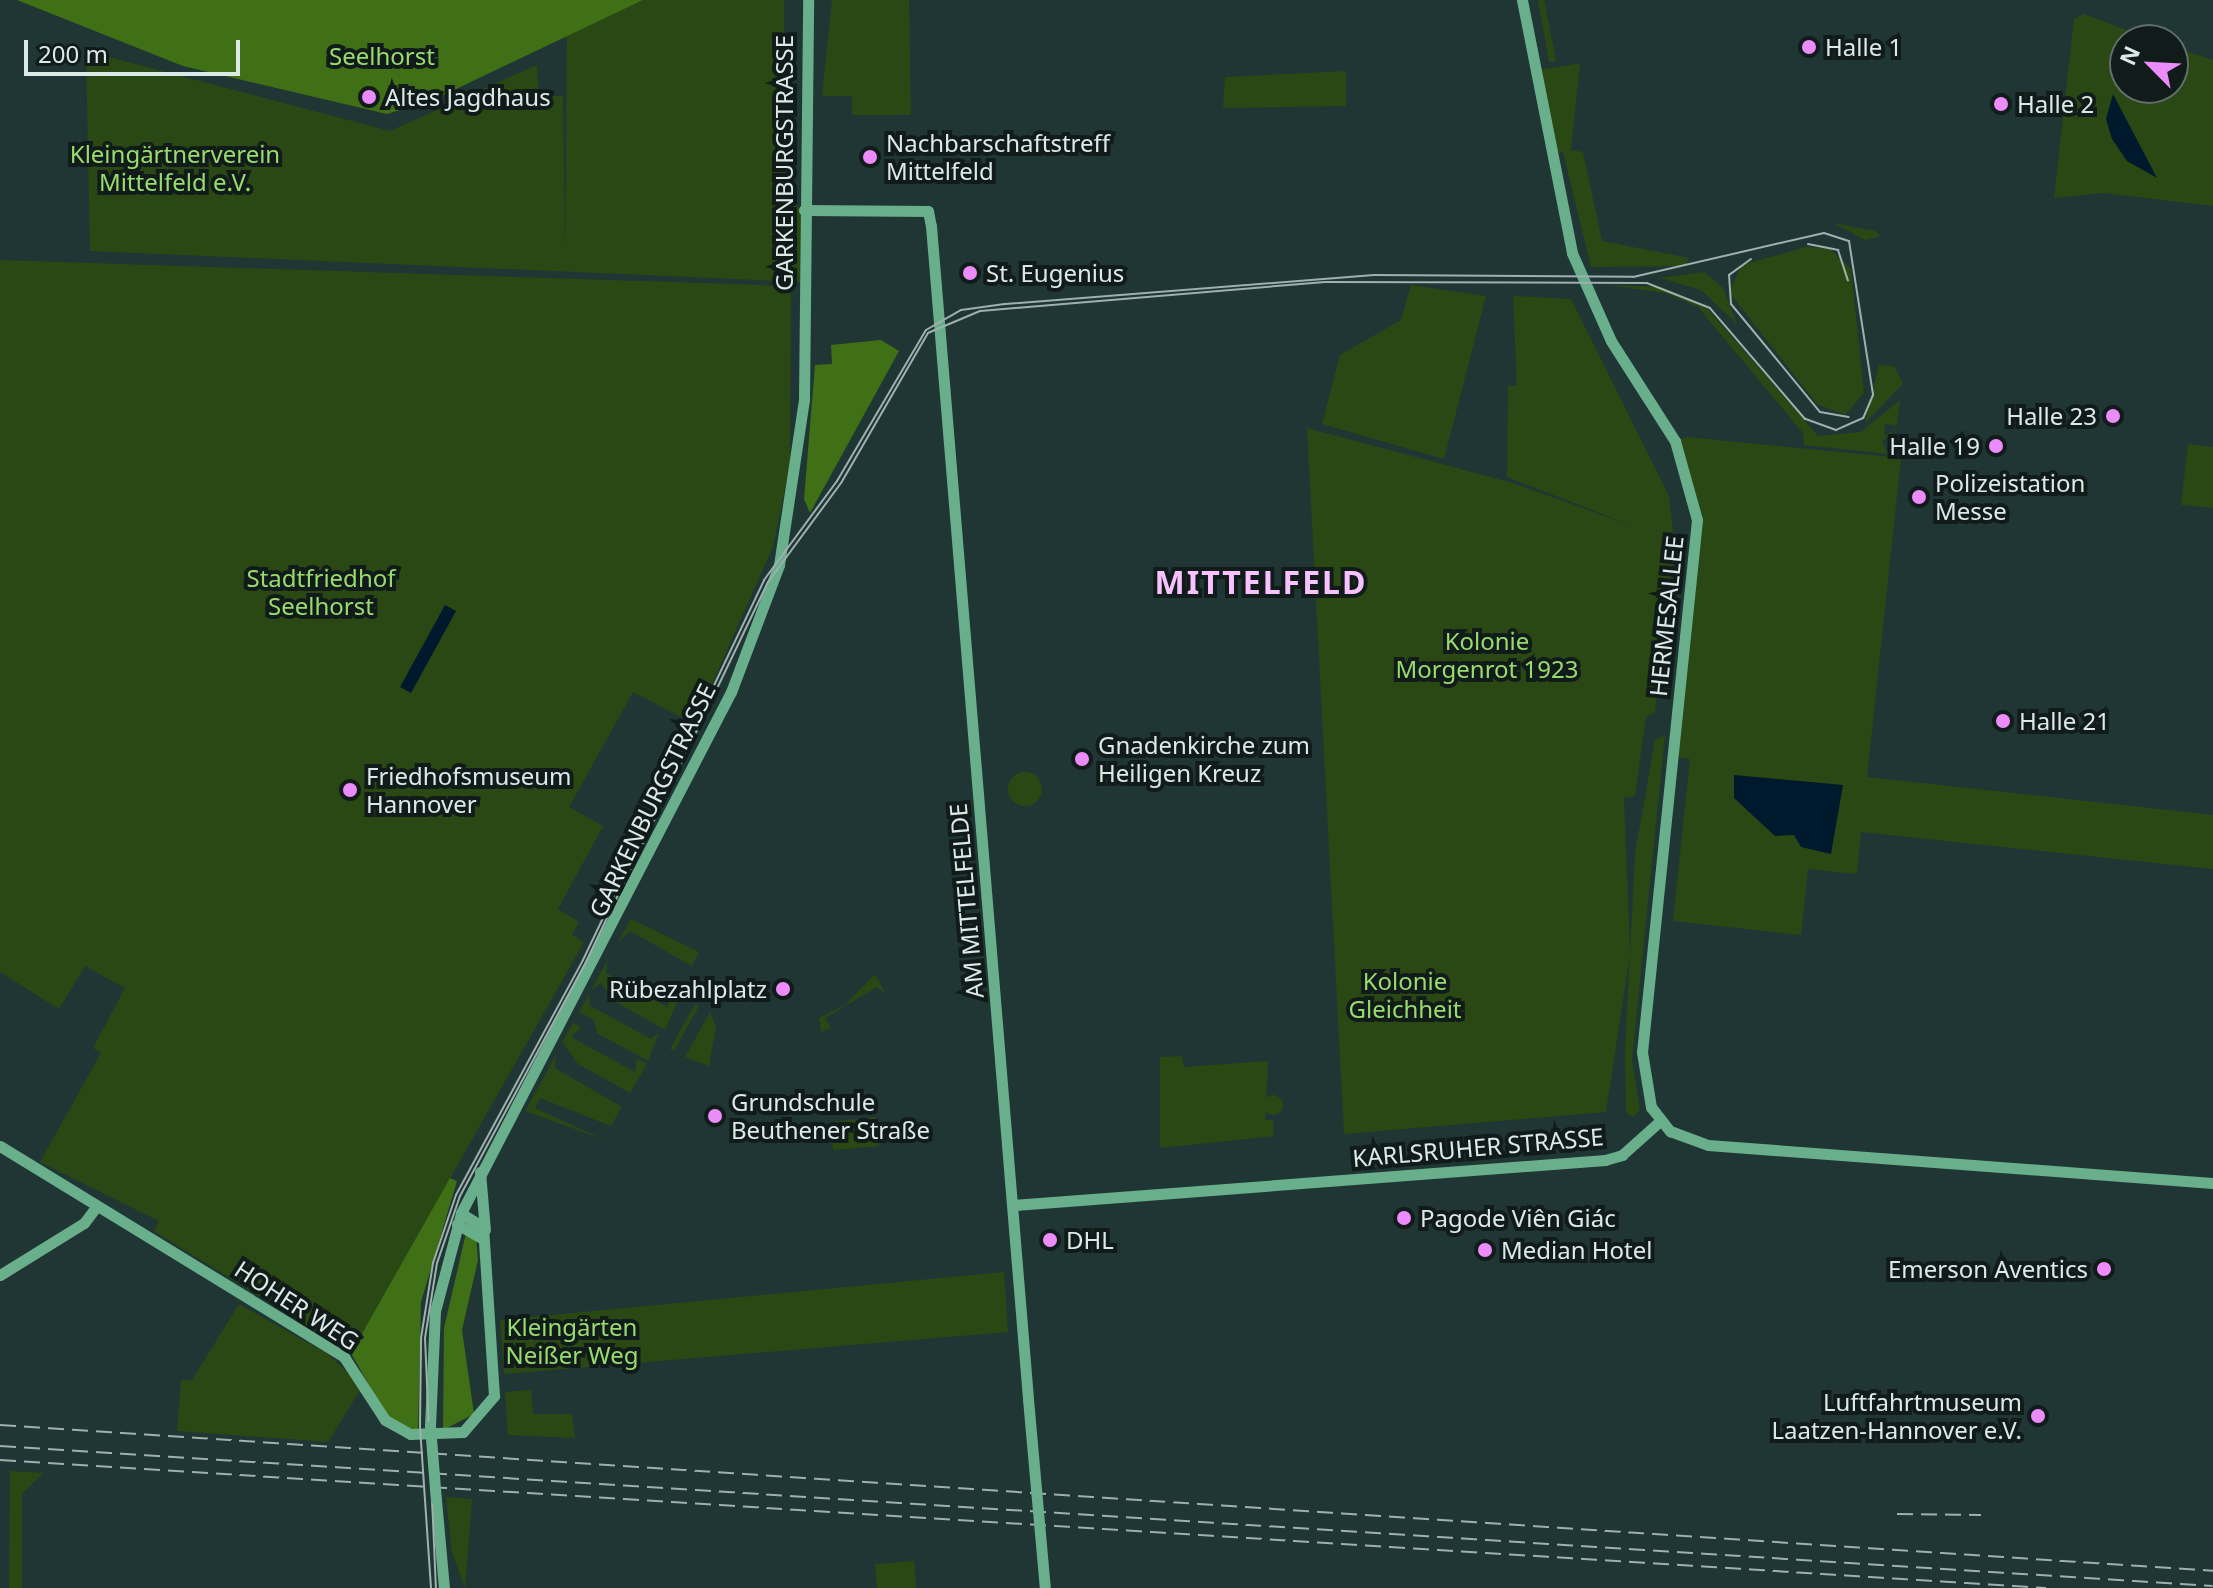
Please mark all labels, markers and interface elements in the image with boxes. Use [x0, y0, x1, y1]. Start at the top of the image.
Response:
scale bar [28, 24, 244, 74]
north arrow [2109, 24, 2189, 104]
place label: Halle 1 [1825, 33, 1902, 61]
street label: GARKENBURGSTRASSE [770, 35, 798, 291]
text: 200 m [38, 37, 108, 70]
marker: Halle 1 [1800, 38, 1818, 56]
text: N [2112, 41, 2146, 69]
park label: Seelhorst [329, 42, 435, 70]
place label: Altes Jagdhaus [385, 83, 551, 111]
marker: Altes Jagdhaus [360, 88, 378, 106]
place label: Halle 2 [2017, 90, 2094, 118]
marker: Halle 2 [1992, 95, 2010, 113]
place label: Nachbarschaftstreff Mittelfeld [886, 129, 1110, 185]
park label: Kleingärtnerverein Mittelfeld e.V. [70, 140, 280, 196]
marker: Nachbarschaftstreff Mittelfeld [861, 148, 879, 166]
place label: St. Eugenius [986, 259, 1124, 287]
marker: St. Eugenius [961, 264, 979, 282]
place label: Halle 23 [2006, 402, 2097, 430]
marker: Halle 23 [2104, 407, 2122, 425]
place label: Halle 19 [1889, 432, 1980, 460]
marker: Halle 19 [1987, 437, 2005, 455]
place label: Polizeistation Messe [1935, 469, 2085, 525]
marker: Polizeistation Messe [1910, 488, 1928, 506]
street label: HERMESALLEE [1643, 534, 1689, 698]
district label: MITTELFELD [1155, 563, 1367, 601]
park label: Stadtfriedhof Seelhorst [247, 564, 395, 620]
park label: Kolonie Morgenrot 1923 [1396, 627, 1578, 683]
street label: GARKENBURGSTRASSE [583, 679, 721, 921]
place label: Halle 21 [2019, 707, 2110, 735]
marker: Halle 21 [1994, 712, 2012, 730]
place label: Gnadenkirche zum Heiligen Kreuz [1098, 731, 1310, 787]
marker: Gnadenkirche zum Heiligen Kreuz [1073, 750, 1091, 768]
place label: Friedhofsmuseum Hannover [366, 762, 572, 818]
marker: Friedhofsmuseum Hannover [341, 781, 359, 799]
street label: AM MITTELFELDE [943, 802, 989, 1000]
park label: Kolonie Gleichheit [1349, 967, 1461, 1023]
place label: Rübezahlplatz [609, 975, 767, 1003]
marker: Rübezahlplatz [774, 980, 792, 998]
place label: Grundschule Beuthener Straße [731, 1088, 930, 1144]
marker: Grundschule Beuthener Straße [706, 1107, 724, 1125]
street label: KARLSRUHER STRASSE [1351, 1122, 1605, 1172]
place label: Pagode Viên Giác [1420, 1204, 1616, 1232]
marker: Pagode Viên Giác [1395, 1209, 1413, 1227]
place label: DHL [1066, 1226, 1114, 1254]
marker: DHL [1041, 1231, 1059, 1249]
place label: Median Hotel [1501, 1236, 1652, 1264]
marker: Median Hotel [1476, 1241, 1494, 1259]
street label: HOHER WEG [230, 1254, 364, 1356]
place label: Emerson Aventics [1888, 1255, 2088, 1283]
marker: Emerson Aventics [2095, 1260, 2113, 1278]
park label: Kleingärten Neißer Weg [506, 1313, 638, 1369]
place label: Luftfahrtmuseum Laatzen-Hannover e.V. [1771, 1388, 2022, 1444]
marker: Luftfahrtmuseum Laatzen-Hannover e.V. [2029, 1407, 2047, 1425]

